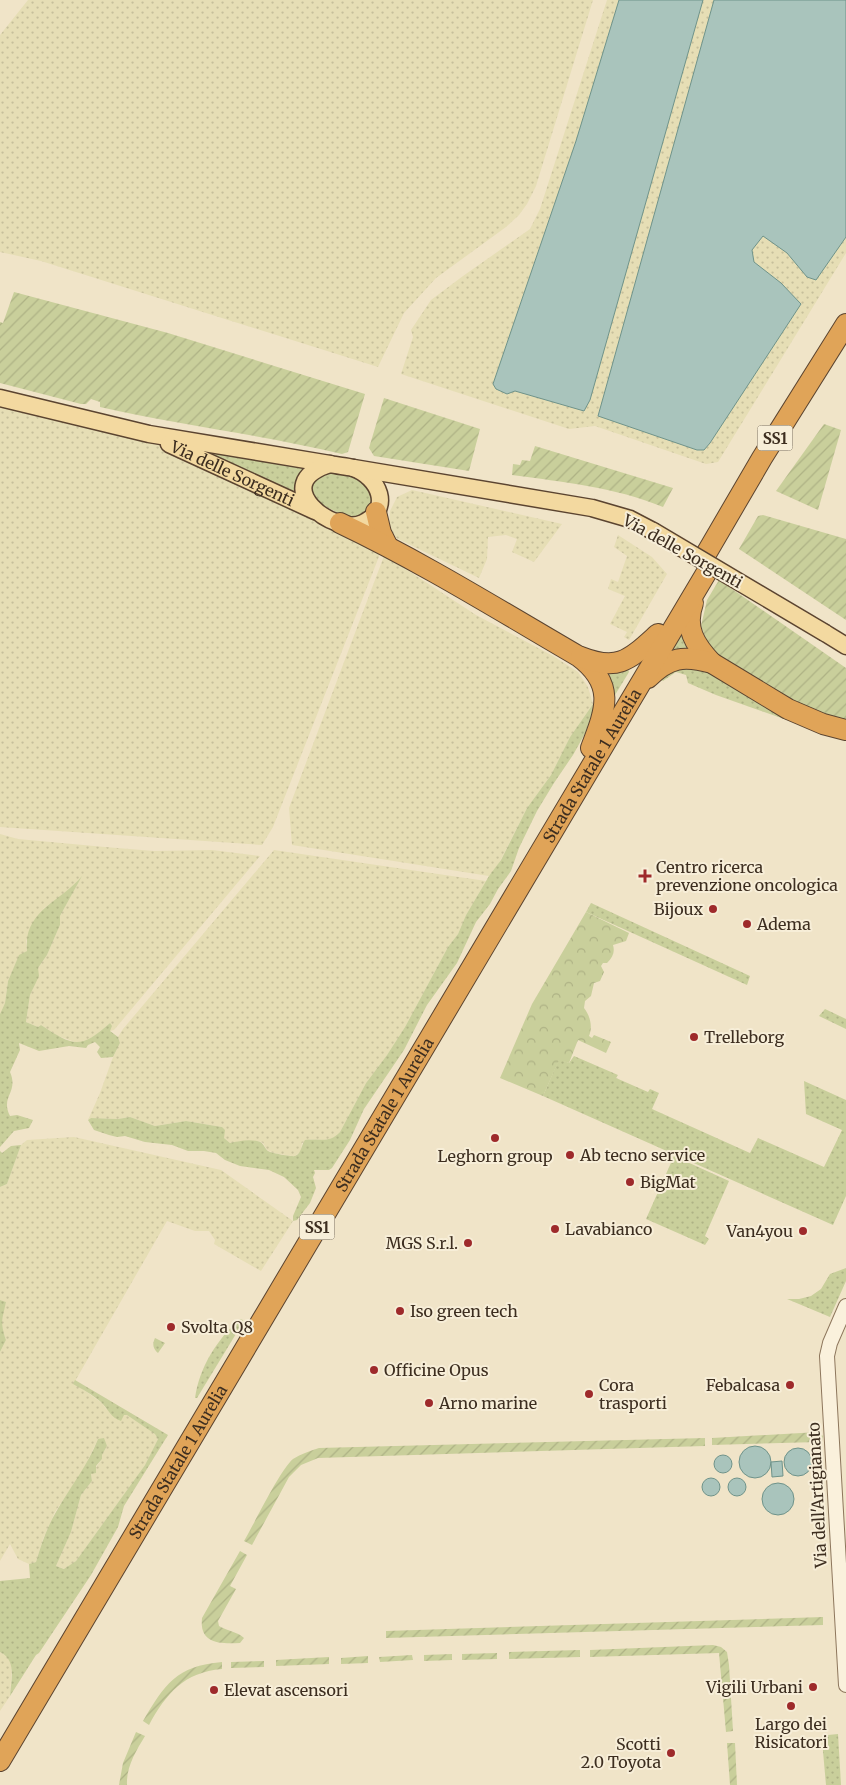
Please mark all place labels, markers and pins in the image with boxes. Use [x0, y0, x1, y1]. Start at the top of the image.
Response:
place label: Centro ricerca prevenzione oncologica [656, 857, 838, 895]
marker: Centro ricerca prevenzione oncologica [638, 869, 652, 883]
place label: Bijoux [654, 899, 703, 919]
marker: Bijoux [707, 903, 719, 915]
place label: Adema [756, 914, 811, 934]
marker: Adema [741, 918, 753, 930]
place label: Trelleborg [704, 1027, 784, 1047]
marker: Trelleborg [688, 1031, 700, 1043]
marker: Leghorn group [489, 1132, 501, 1144]
place label: Ab tecno service [579, 1145, 705, 1165]
place label: Leghorn group [437, 1146, 553, 1166]
marker: Ab tecno service [564, 1149, 576, 1161]
place label: BigMat [640, 1172, 697, 1192]
marker: BigMat [624, 1176, 636, 1188]
place label: Lavabianco [565, 1219, 652, 1239]
place label: Van4you [726, 1221, 793, 1241]
marker: Lavabianco [549, 1223, 561, 1235]
marker: Van4you [797, 1225, 809, 1237]
place label: MGS S.r.l. [386, 1233, 458, 1253]
marker: MGS S.r.l. [462, 1237, 474, 1249]
place label: Iso green tech [410, 1301, 518, 1321]
marker: Iso green tech [394, 1305, 406, 1317]
place label: Svolta Q8 [181, 1317, 253, 1337]
marker: Svolta Q8 [165, 1321, 177, 1333]
place label: Officine Opus [384, 1360, 489, 1380]
marker: Officine Opus [368, 1364, 380, 1376]
place label: Cora trasporti [599, 1375, 667, 1413]
place label: Febalcasa [706, 1375, 780, 1395]
marker: Febalcasa [784, 1379, 796, 1391]
marker: Cora trasporti [583, 1388, 595, 1400]
place label: Arno marine [438, 1393, 537, 1413]
marker: Arno marine [423, 1397, 435, 1409]
place label: Vigili Urbani [705, 1677, 803, 1697]
place label: Elevat ascensori [224, 1680, 348, 1700]
marker: Vigili Urbani [807, 1681, 819, 1693]
marker: Elevat ascensori [208, 1684, 220, 1696]
marker: Largo dei Risicatori [785, 1700, 797, 1712]
place label: Largo dei Risicatori [754, 1714, 828, 1752]
place label: Scotti 2.0 Toyota [581, 1734, 661, 1772]
marker: Scotti 2.0 Toyota [665, 1747, 677, 1759]

